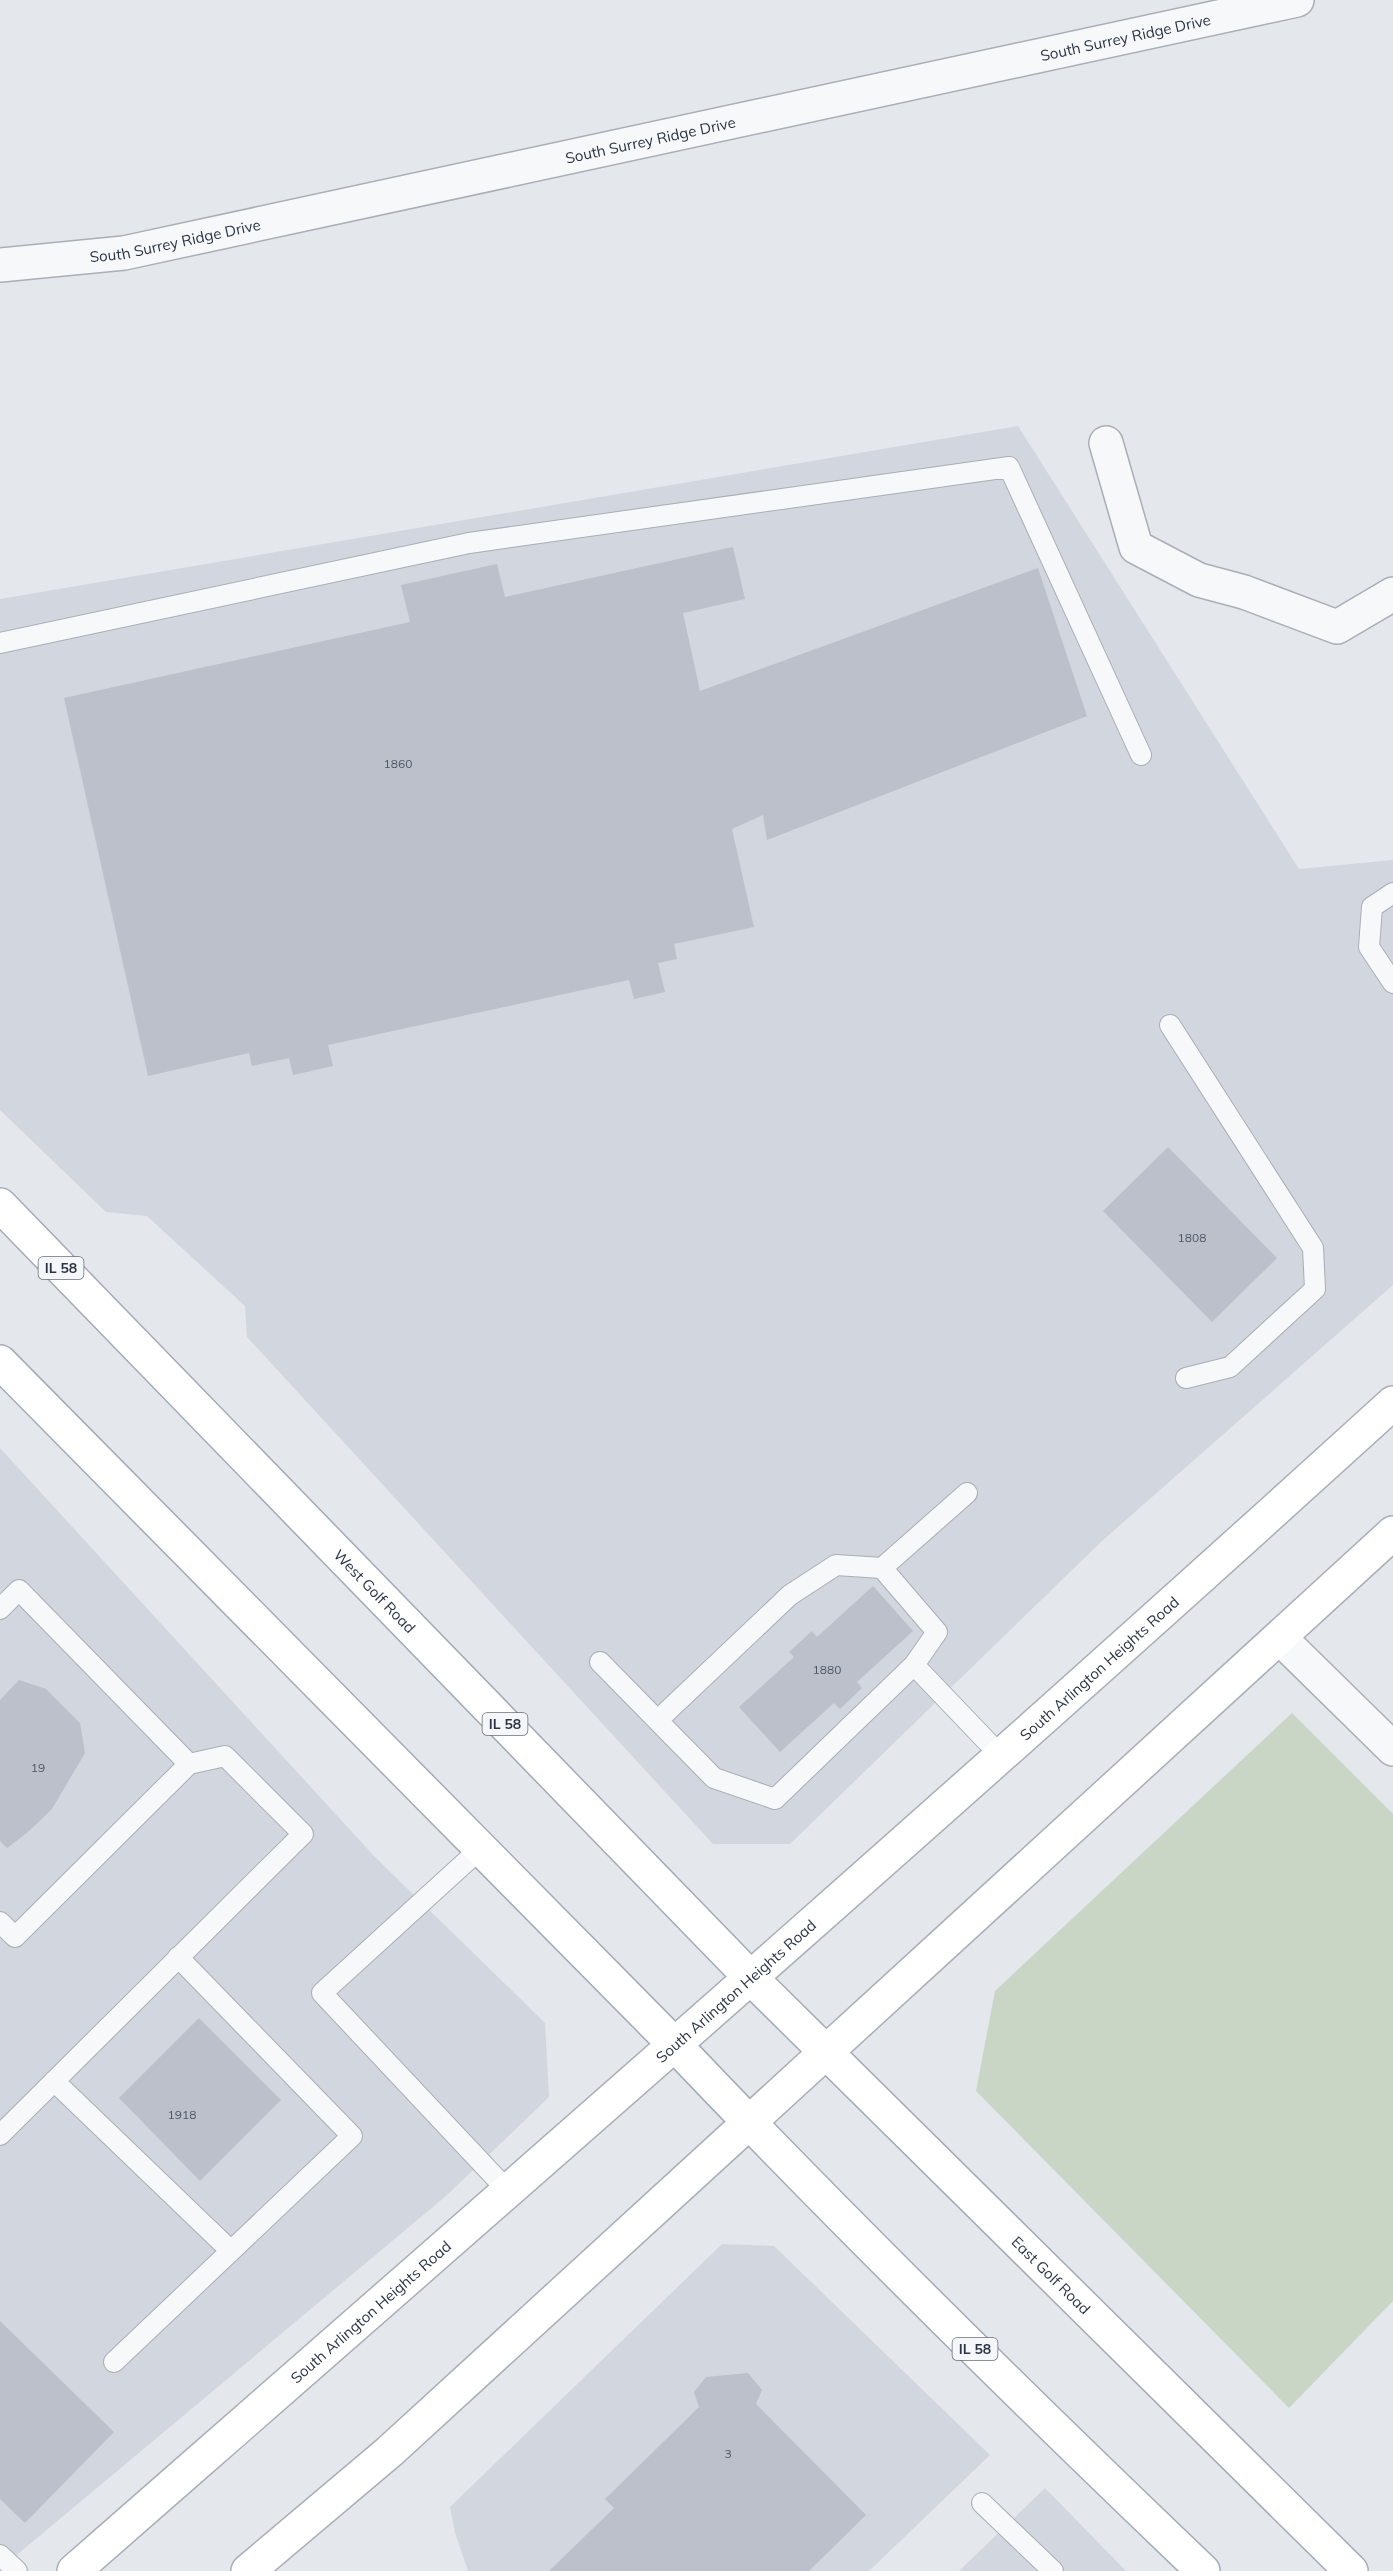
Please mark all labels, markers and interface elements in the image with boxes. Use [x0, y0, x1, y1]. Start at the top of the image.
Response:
street label: South Surrey Ridge Drive [1038, 9, 1212, 65]
street label: South Surrey Ridge Drive [563, 112, 737, 167]
street label: South Surrey Ridge Drive [89, 214, 262, 266]
house number: 1860 [384, 756, 412, 771]
house number: 1808 [1178, 1230, 1206, 1245]
road number: IL 58 [38, 1257, 84, 1279]
street label: West Golf Road [330, 1545, 420, 1637]
street label: South Arlington Heights Road [1016, 1592, 1183, 1744]
house number: 1880 [813, 1662, 841, 1677]
road number: IL 58 [482, 1713, 528, 1735]
house number: 19 [31, 1760, 45, 1775]
street label: South Arlington Heights Road [652, 1915, 820, 2066]
house number: 1918 [168, 2107, 196, 2122]
street label: East Golf Road [1008, 2232, 1095, 2318]
street label: South Arlington Heights Road [286, 2236, 455, 2387]
road number: IL 58 [952, 2338, 998, 2360]
house number: 3 [724, 2446, 732, 2461]

